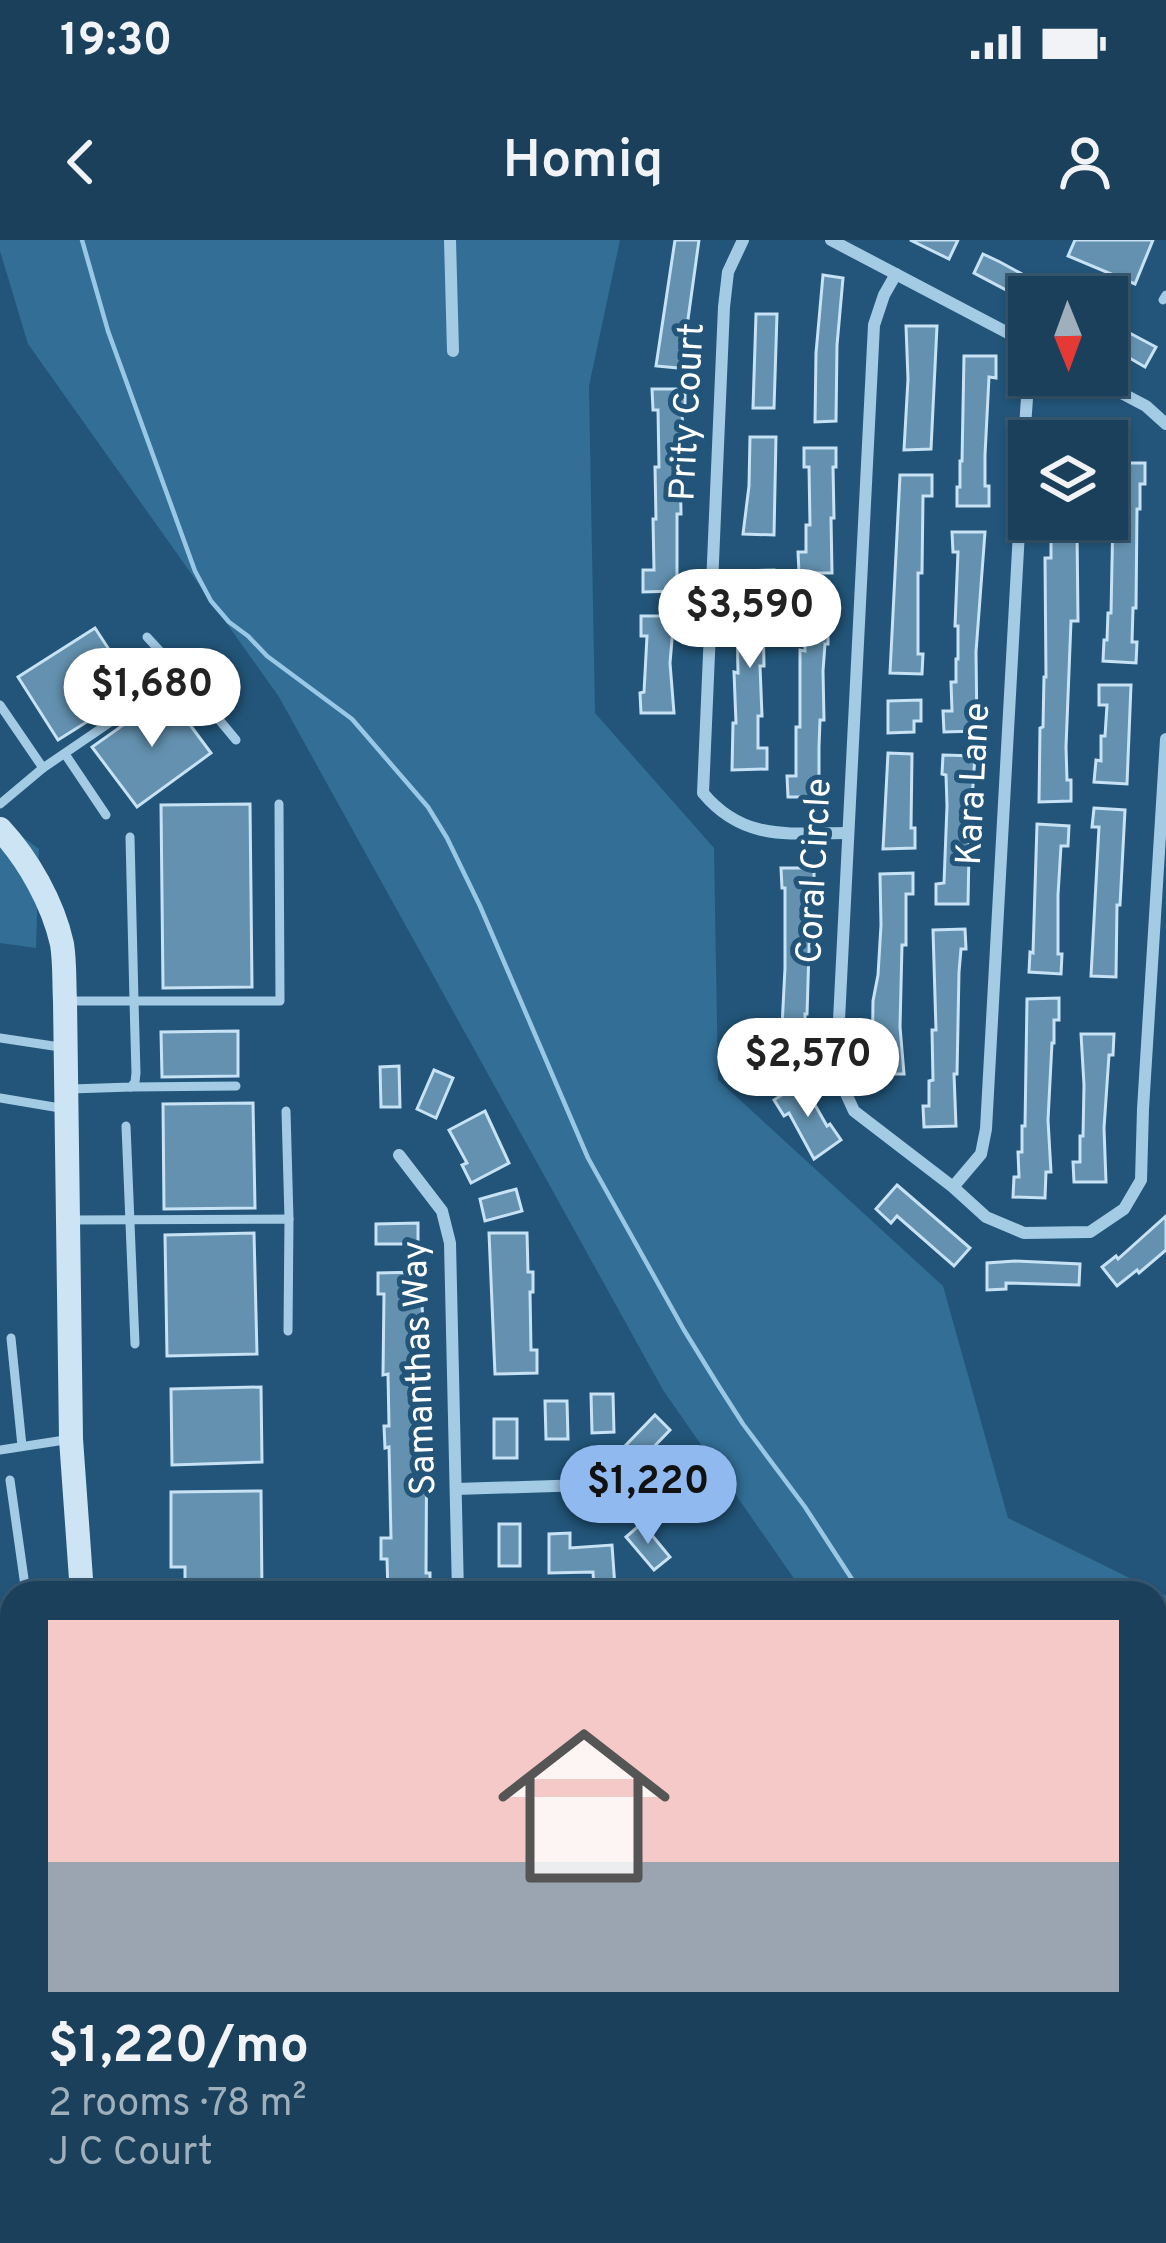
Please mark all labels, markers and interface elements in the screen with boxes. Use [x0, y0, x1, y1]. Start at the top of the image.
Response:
text: 19:30 [60, 14, 172, 71]
text: Homiq [502, 128, 664, 197]
icon: back [48, 129, 114, 195]
icon: person [1052, 129, 1118, 195]
north arrow [1008, 276, 1128, 396]
map controls [1008, 276, 1128, 540]
street label: Prity Court [661, 322, 717, 502]
button: layers [1008, 420, 1128, 540]
pin: $3,590 [652, 569, 848, 671]
text: $3,590 [685, 583, 815, 632]
pin: $1,680 [54, 648, 250, 750]
text: $1,680 [91, 662, 213, 711]
street label: Kara Lane [948, 701, 1002, 867]
street label: Coral Circle [788, 777, 844, 965]
pin: $2,570 [710, 1018, 906, 1120]
text: $2,570 [744, 1032, 872, 1081]
street label: Samanthas Way [394, 1240, 448, 1496]
pin: $1,220 [550, 1445, 746, 1547]
text: $1,220 [587, 1459, 709, 1508]
icon: home [476, 1698, 692, 1914]
text: $1,220/mo [48, 2016, 309, 2081]
text: 2 rooms · 78 m² [48, 2081, 307, 2130]
text: J C Court [48, 2130, 213, 2179]

